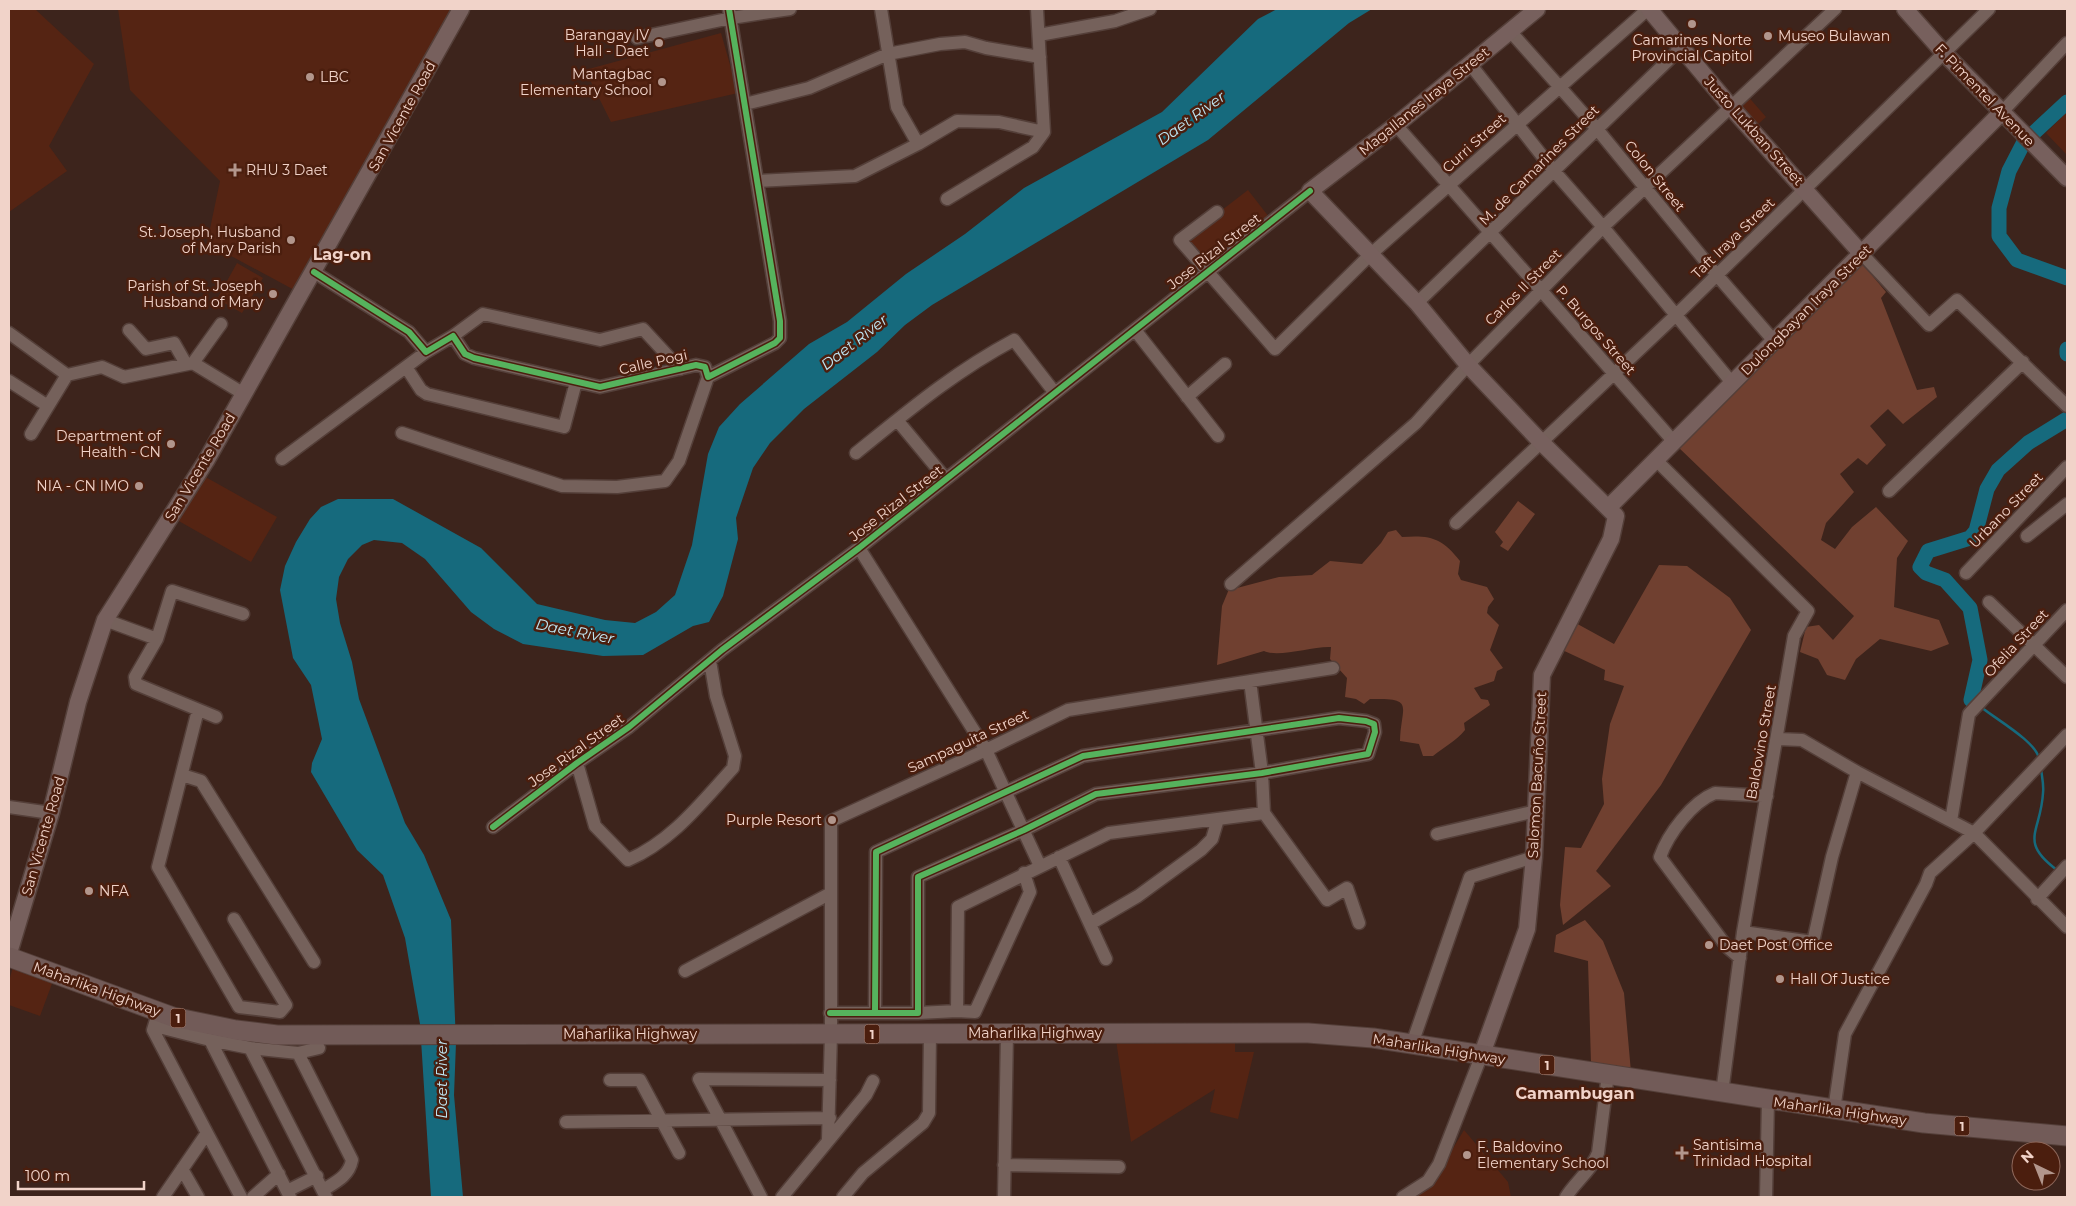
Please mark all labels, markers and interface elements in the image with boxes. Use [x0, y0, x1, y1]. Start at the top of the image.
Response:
marker: Camarines Norte Provincial Capitol [1686, 18, 1698, 30]
place label: Barangay IV Hall - Daet [565, 26, 649, 60]
place label: Museo Bulawan [1778, 27, 1890, 45]
marker: Museo Bulawan [1762, 30, 1774, 42]
place label: Camarines Norte Provincial Capitol [1632, 31, 1752, 65]
marker: Barangay IV Hall - Daet [653, 37, 665, 49]
street label: F. Pimentel Avenue [1931, 40, 2039, 150]
street label: Magallanes Iraya Street [1355, 43, 1493, 159]
street label: San Vicente Road [364, 58, 440, 174]
place label: Mantagbac Elementary School [520, 65, 652, 99]
place label: LBC [320, 68, 349, 86]
marker: LBC [304, 71, 316, 83]
street label: Justo Lukban Street [1700, 72, 1808, 189]
marker: Mantagbac Elementary School [656, 76, 668, 88]
water label: Daet River [1153, 86, 1230, 149]
street label: M. de Camarines Street [1475, 101, 1603, 229]
street label: Curri Street [1438, 109, 1510, 176]
street label: Colon Street [1621, 137, 1689, 215]
place label: RHU 3 Daet [246, 161, 328, 179]
marker: RHU 3 Daet [228, 163, 242, 177]
street label: Taft Iraya Street [1688, 194, 1779, 282]
street label: Jose Rizal Street [1163, 209, 1265, 294]
place label: St. Joseph, Husband of Mary Parish [139, 223, 281, 257]
marker: St. Joseph, Husband of Mary Parish [285, 234, 297, 246]
street label: Dulongbayan Iraya Street [1737, 241, 1875, 379]
district label: Lag-on [313, 245, 371, 264]
street label: Carlos II Street [1481, 245, 1565, 329]
place label: Parish of St. Joseph Husband of Mary [127, 277, 263, 311]
street label: P. Burgos Street [1552, 281, 1640, 379]
marker: Parish of St. Joseph Husband of Mary [267, 288, 279, 300]
water label: Daet River [817, 309, 892, 374]
street label: Calle Pogi [617, 345, 689, 379]
street label: San Vicente Road [161, 410, 239, 524]
place label: Department of Health - CN [56, 427, 162, 461]
marker: Department of Health - CN [165, 438, 177, 450]
street label: Jose Rizal Street [845, 461, 947, 546]
street label: Urbano Street [1965, 468, 2047, 552]
place label: NIA - CN IMO [36, 477, 129, 495]
marker: NIA - CN IMO [133, 480, 145, 492]
street label: Ofelia Street [1980, 605, 2052, 681]
water label: Daet River [534, 614, 617, 648]
street label: Baldovino Street [1742, 683, 1780, 801]
street label: Salomon Bacuño Street [1524, 691, 1550, 859]
street label: Sampaguita Street [905, 705, 1032, 777]
street label: Jose Rizal Street [524, 709, 628, 791]
street label: San Vicente Road [17, 774, 69, 898]
place label: Purple Resort [726, 811, 822, 829]
marker: Purple Resort [826, 814, 838, 826]
place label: NFA [99, 882, 130, 900]
marker: NFA [83, 885, 95, 897]
place label: Daet Post Office [1719, 936, 1833, 954]
marker: Daet Post Office [1703, 939, 1715, 951]
street label: Maharlika Highway [31, 958, 164, 1021]
place label: Hall Of Justice [1790, 970, 1890, 988]
marker: Hall Of Justice [1774, 973, 1786, 985]
road number: 1 [170, 1008, 186, 1028]
road number: 1 [864, 1024, 880, 1044]
street label: Maharlika Highway [968, 1024, 1103, 1042]
street label: Maharlika Highway [563, 1025, 698, 1043]
street label: Maharlika Highway [1371, 1030, 1507, 1068]
water label: Daet River [432, 1038, 451, 1119]
road number: 1 [1540, 1056, 1554, 1074]
district label: Camambugan [1516, 1084, 1635, 1103]
street label: Maharlika Highway [1772, 1093, 1908, 1129]
road number: 1 [1954, 1116, 1970, 1136]
place label: Santisima Trinidad Hospital [1693, 1136, 1812, 1170]
place label: F. Baldovino Elementary School [1477, 1138, 1609, 1172]
north arrow [2011, 1141, 2061, 1191]
marker: Santisima Trinidad Hospital [1675, 1146, 1689, 1160]
text: N [2017, 1146, 2037, 1167]
marker: F. Baldovino Elementary School [1461, 1149, 1473, 1161]
scale bar [18, 1158, 144, 1190]
text: 100 m [25, 1166, 70, 1185]

